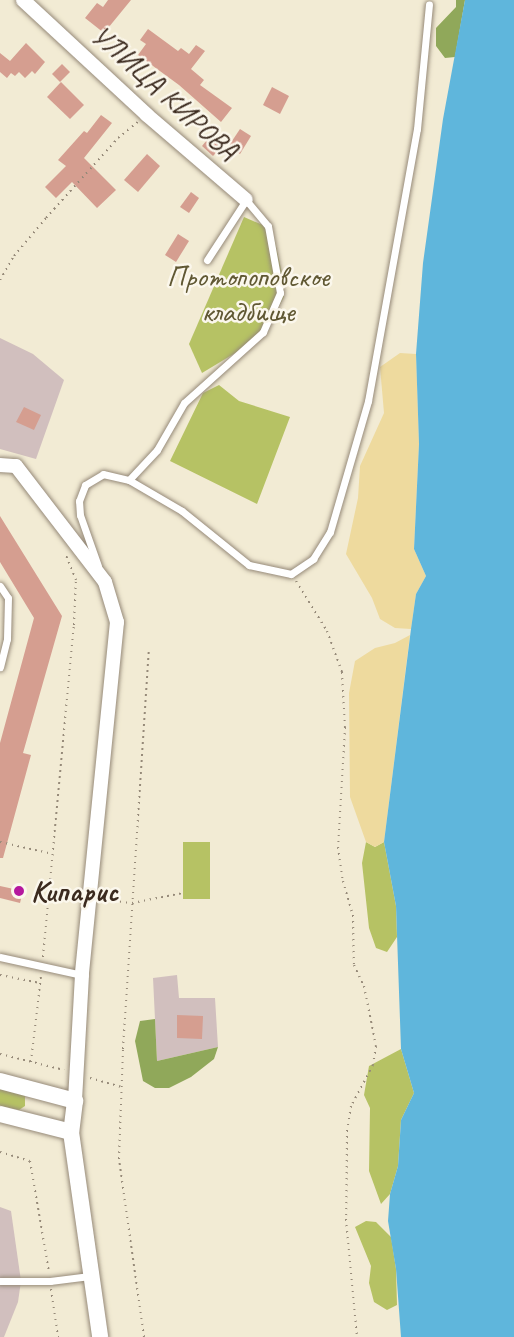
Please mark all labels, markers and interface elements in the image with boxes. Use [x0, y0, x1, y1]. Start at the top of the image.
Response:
street label: УЛИЦА КИРОВА [84, 16, 246, 168]
park label: Протопоповское кладбище [167, 258, 329, 328]
place label: Кипарис [31, 873, 118, 909]
marker: Кипарис [12, 884, 26, 898]

